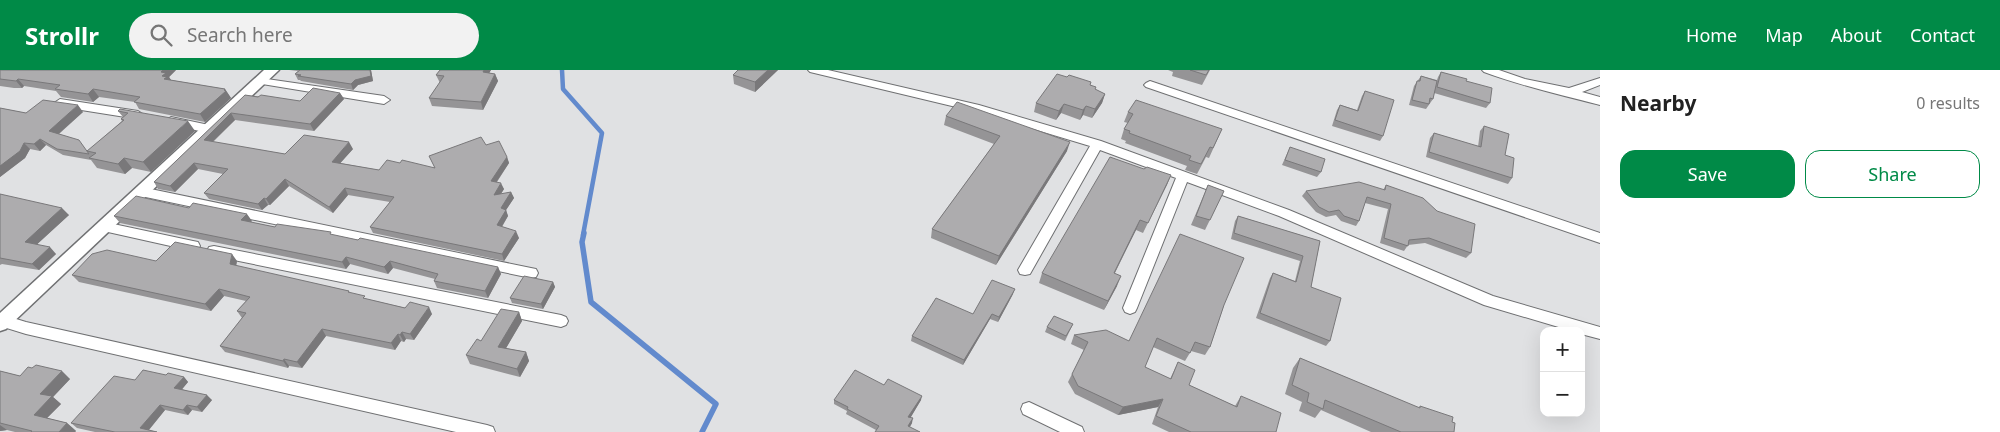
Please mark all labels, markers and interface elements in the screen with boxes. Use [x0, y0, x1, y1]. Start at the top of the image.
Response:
search box [129, 13, 479, 58]
text: Strollr [25, 19, 99, 52]
icon: search [147, 21, 175, 49]
text: Search here [187, 22, 293, 48]
text: Home [1686, 23, 1737, 47]
text: Map [1765, 23, 1803, 47]
text: About [1831, 23, 1882, 47]
text: Contact [1910, 23, 1975, 47]
text: Nearby [1620, 89, 1696, 117]
text: 0 results [1916, 92, 1980, 114]
button: Save [1620, 150, 1795, 198]
button: Share [1805, 150, 1980, 198]
map controls [1540, 327, 1585, 417]
button: + [1540, 327, 1585, 372]
button: − [1540, 372, 1585, 417]

